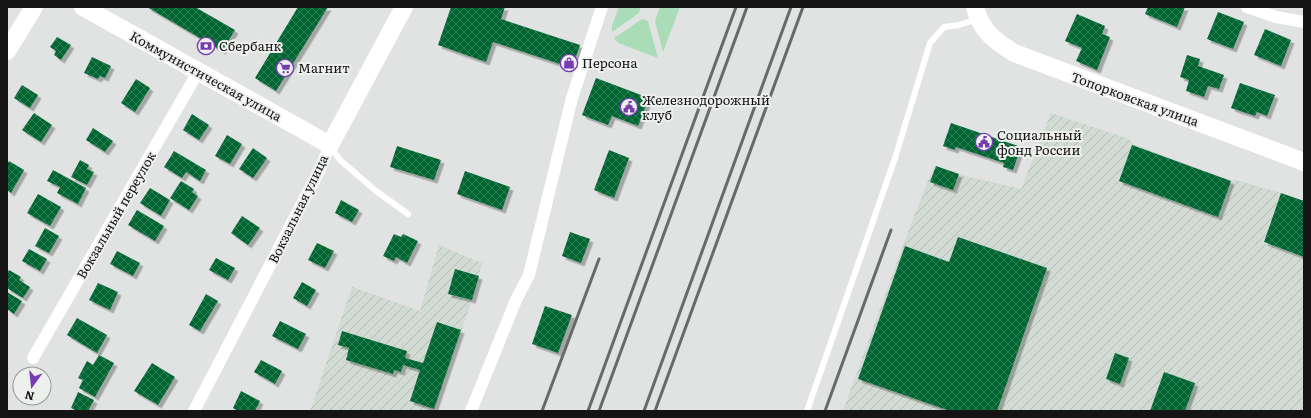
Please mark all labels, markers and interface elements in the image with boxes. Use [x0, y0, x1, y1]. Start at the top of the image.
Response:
street label: Коммунистическая улица [127, 26, 286, 125]
bank icon: Сбербанк [196, 36, 216, 56]
place label: Сбербанк [219, 36, 282, 55]
shop icon: Персона [559, 53, 579, 73]
place label: Персона [582, 53, 638, 72]
supermarket icon: Магнит [275, 58, 295, 78]
place label: Магнит [298, 58, 350, 77]
street label: Топорковская улица [1069, 67, 1202, 131]
place label: Железнодорожный клуб [642, 90, 770, 124]
public building icon: Железнодорожный клуб [619, 97, 639, 117]
place label: Социальный фонд России [997, 125, 1082, 159]
public building icon: Социальный фонд России [974, 132, 994, 152]
street label: Вокзальный переулок [71, 147, 160, 282]
street label: Вокзальная улица [263, 151, 332, 266]
north arrow [12, 366, 52, 406]
text: N [23, 388, 36, 406]

